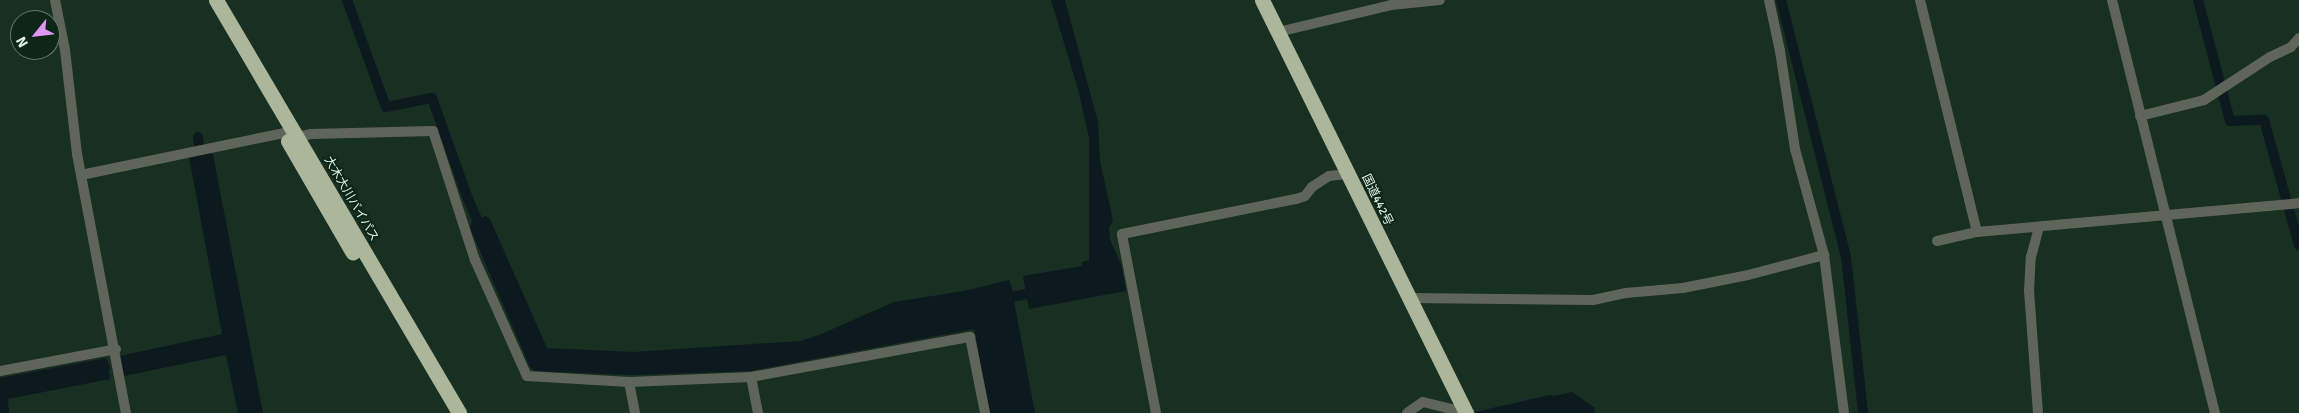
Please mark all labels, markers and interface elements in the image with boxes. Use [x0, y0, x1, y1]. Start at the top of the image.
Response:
north arrow [10, 10, 60, 60]
text: N [13, 34, 32, 50]
street label: 大木大川バイパス [321, 154, 381, 244]
street label: 国道442号 [1358, 172, 1396, 228]

